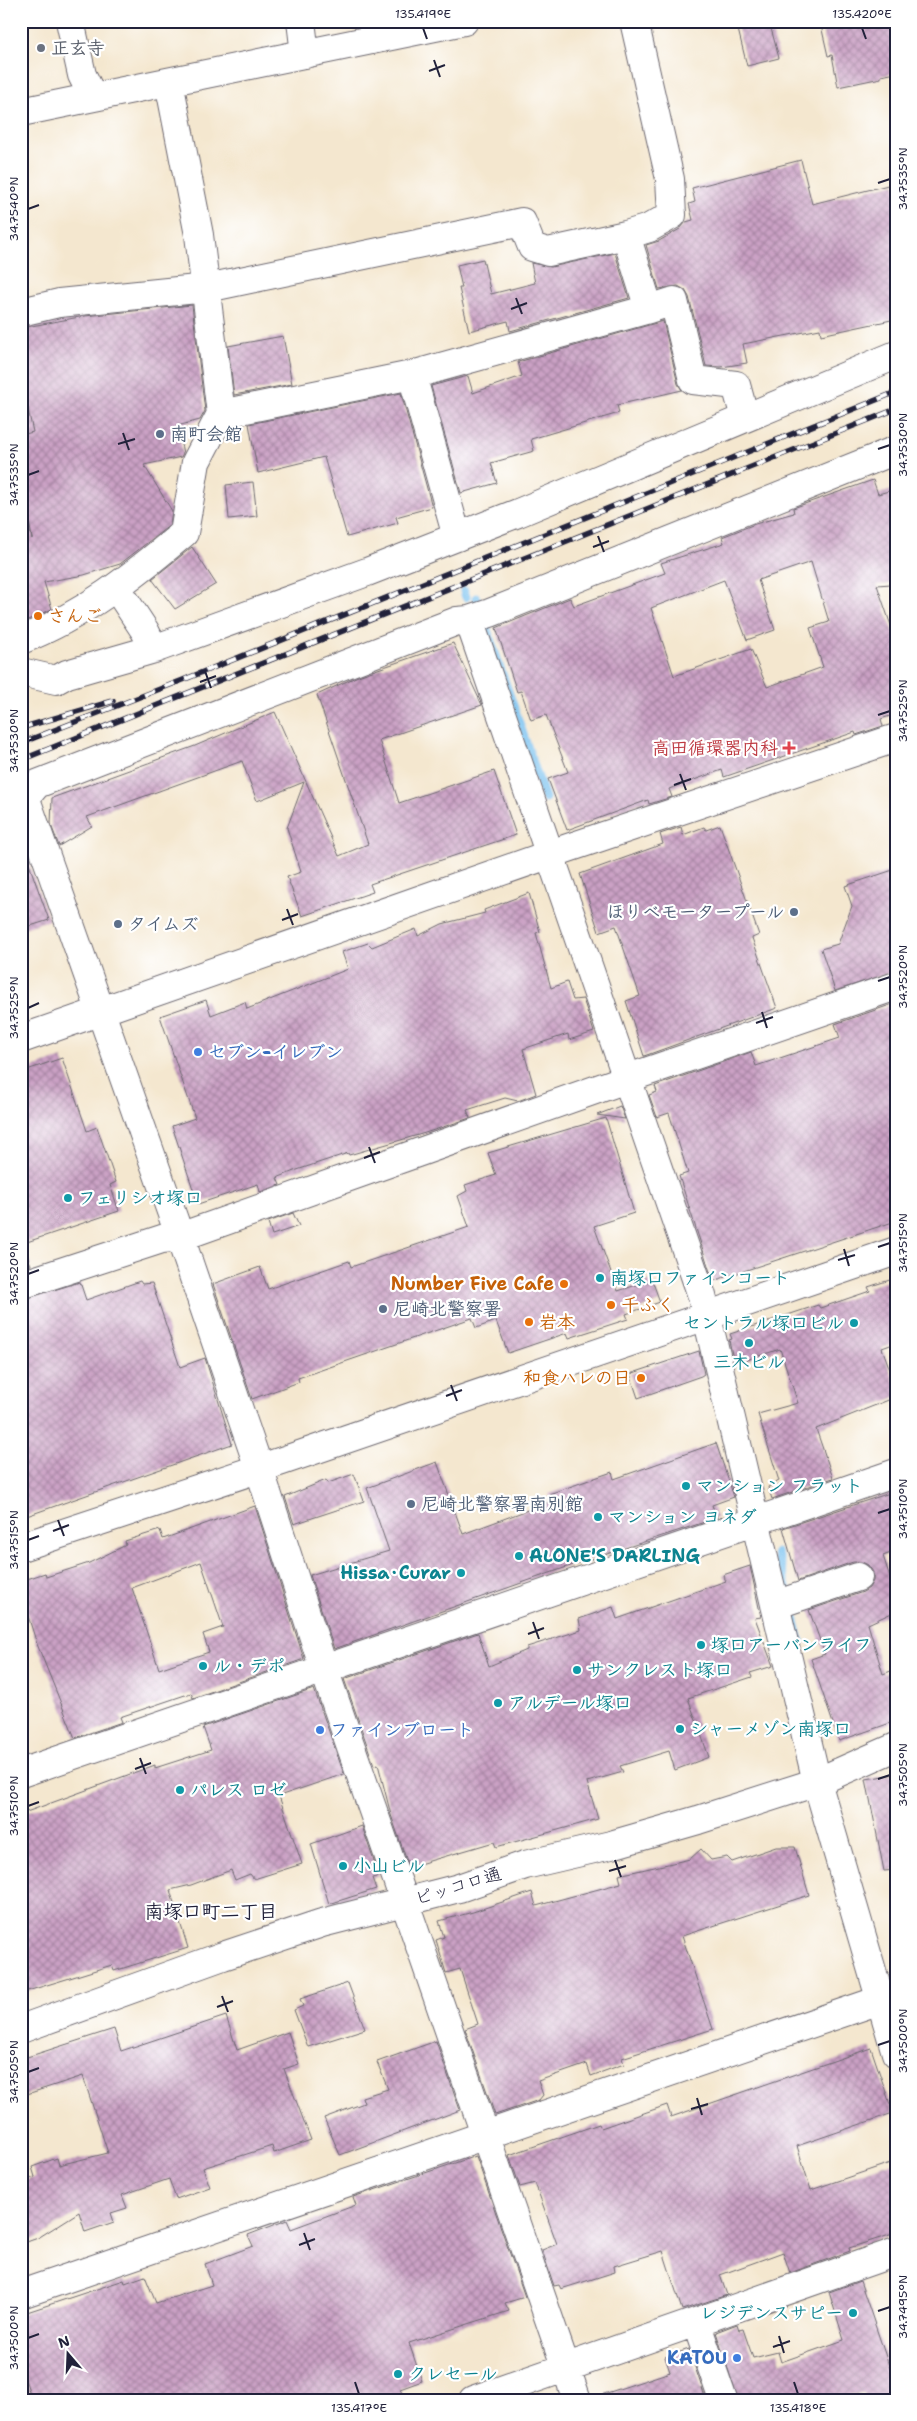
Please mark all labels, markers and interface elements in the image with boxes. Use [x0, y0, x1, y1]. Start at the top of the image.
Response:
text: 135.419°E [395, 6, 451, 22]
text: 135.420°E [832, 6, 892, 22]
place label: 正玄寺 [51, 36, 105, 60]
marker: 正玄寺 [35, 42, 47, 54]
text: 34.7535°N [895, 147, 911, 211]
text: 34.7540°N [6, 177, 22, 241]
text: 34.7530°N [895, 413, 911, 477]
place label: 南町会館 [170, 422, 242, 446]
marker: 南町会館 [154, 428, 166, 440]
text: 34.7535°N [6, 443, 22, 507]
place label: さんご [48, 604, 102, 628]
marker: さんご [32, 610, 44, 622]
text: 34.7525°N [895, 679, 911, 743]
text: 34.7530°N [6, 709, 22, 773]
place label: 高田循環器内科 [652, 736, 778, 760]
marker: 高田循環器内科 [782, 741, 796, 755]
place label: ほりべモータープール [607, 900, 784, 924]
marker: ほりべモータープール [788, 906, 800, 918]
place label: タイムズ [128, 912, 199, 936]
marker: タイムズ [112, 918, 124, 930]
text: 34.7520°N [895, 945, 911, 1009]
text: 34.7525°N [6, 976, 22, 1040]
place label: セブン-イレブン [208, 1040, 343, 1064]
marker: セブン-イレブン [192, 1046, 204, 1058]
place label: フェリシオ塚口 [78, 1186, 203, 1210]
marker: フェリシオ塚口 [62, 1192, 74, 1204]
text: 34.7515°N [895, 1213, 911, 1273]
text: 34.7520°N [6, 1242, 22, 1306]
place label: 南塚口ファインコート [610, 1266, 790, 1290]
place label: Number Five Cafe [391, 1272, 554, 1296]
marker: 南塚口ファインコート [594, 1272, 606, 1284]
marker: Number Five Cafe [558, 1278, 570, 1290]
place label: 千ふく [621, 1293, 675, 1317]
place label: 尼崎北警察署 [393, 1297, 501, 1321]
marker: 千ふく [605, 1299, 617, 1311]
marker: 尼崎北警察署 [377, 1303, 389, 1315]
place label: 岩本 [539, 1310, 575, 1334]
place label: セントラル塚口ビル [683, 1311, 844, 1335]
marker: 岩本 [523, 1316, 535, 1328]
marker: セントラル塚口ビル [848, 1317, 860, 1329]
marker: 三木ビル [743, 1337, 755, 1349]
place label: 三木ビル [713, 1350, 785, 1374]
place label: 和食ハレの日 [523, 1366, 631, 1390]
marker: 和食ハレの日 [635, 1372, 647, 1384]
place label: マンション フラット [696, 1474, 863, 1498]
text: 34.7510°N [895, 1479, 911, 1539]
marker: マンション フラット [680, 1480, 692, 1492]
place label: 尼崎北警察署南別館 [421, 1492, 583, 1516]
marker: 尼崎北警察署南別館 [405, 1498, 417, 1510]
place label: マンション ヨネダ [608, 1505, 757, 1529]
text: 34.7515°N [6, 1510, 22, 1570]
marker: マンション ヨネダ [592, 1511, 604, 1523]
place label: ALONE'S DARLING [529, 1544, 700, 1568]
marker: ALONE'S DARLING [513, 1550, 525, 1562]
place label: Hissa･Curar [340, 1561, 451, 1585]
marker: Hissa･Curar [455, 1567, 467, 1579]
place label: 塚口アーバンライフ [711, 1633, 872, 1657]
marker: 塚口アーバンライフ [695, 1639, 707, 1651]
place label: ル・デポ [213, 1654, 285, 1678]
place label: サンクレスト塚口 [587, 1658, 732, 1682]
marker: ル・デポ [197, 1660, 209, 1672]
marker: サンクレスト塚口 [571, 1664, 583, 1676]
place label: アルデール塚口 [508, 1691, 632, 1715]
marker: アルデール塚口 [492, 1697, 504, 1709]
place label: シャーメゾン南塚口 [690, 1717, 851, 1741]
place label: ファインブロート [330, 1718, 474, 1742]
marker: シャーメゾン南塚口 [674, 1723, 686, 1735]
marker: ファインブロート [314, 1724, 326, 1736]
text: 34.7505°N [895, 1743, 911, 1807]
text: 34.7510°N [6, 1776, 22, 1836]
place label: パレス ロゼ [190, 1778, 286, 1802]
marker: パレス ロゼ [174, 1784, 186, 1796]
place label: 小山ビル [353, 1854, 425, 1878]
marker: 小山ビル [337, 1860, 349, 1872]
street label: ピッコロ通 [411, 1861, 505, 1911]
district label: 南塚口町二丁目 [144, 1899, 278, 1924]
text: 34.7500°N [895, 2009, 911, 2073]
text: 34.7505°N [6, 2040, 22, 2104]
text: 34.7495°N [895, 2275, 911, 2339]
place label: レジデンスサピー [700, 2301, 843, 2325]
text: 34.7500°N [6, 2306, 22, 2370]
marker: レジデンスサピー [847, 2307, 859, 2319]
north arrow [42, 2328, 92, 2378]
text: N [56, 2331, 72, 2352]
place label: KATOU [667, 2346, 727, 2370]
marker: KATOU [731, 2352, 743, 2364]
place label: クレセール [408, 2362, 497, 2386]
marker: クレセール [392, 2368, 404, 2380]
text: 135.417°E [331, 2400, 387, 2416]
text: 135.418°E [770, 2400, 826, 2416]

